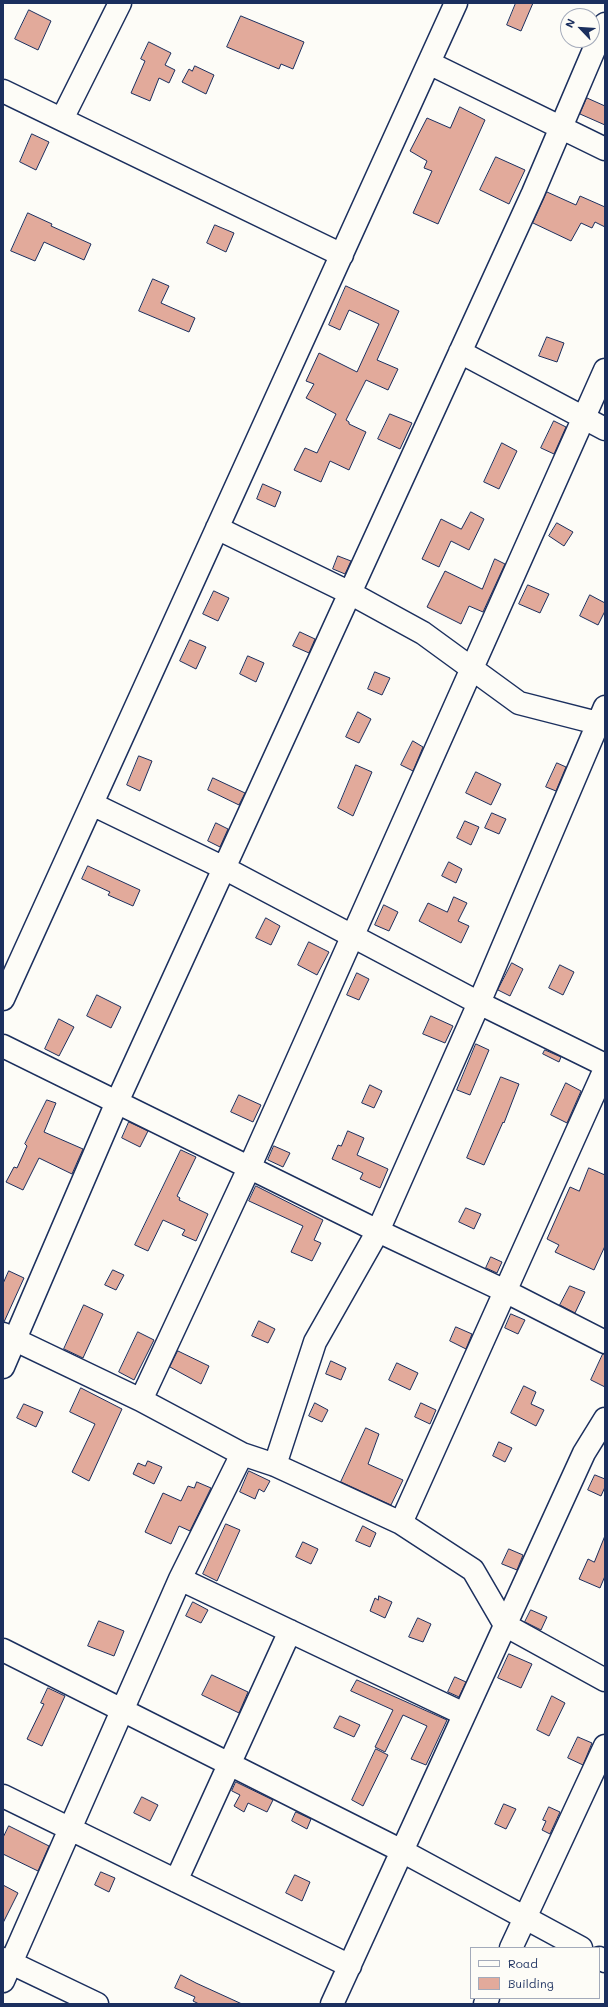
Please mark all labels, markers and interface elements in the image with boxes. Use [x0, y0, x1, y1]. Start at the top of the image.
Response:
north arrow [560, 8, 600, 48]
text: N [561, 16, 578, 30]
legend [470, 1947, 600, 1999]
text: Road [508, 1955, 538, 1971]
text: Building [508, 1975, 554, 1991]

